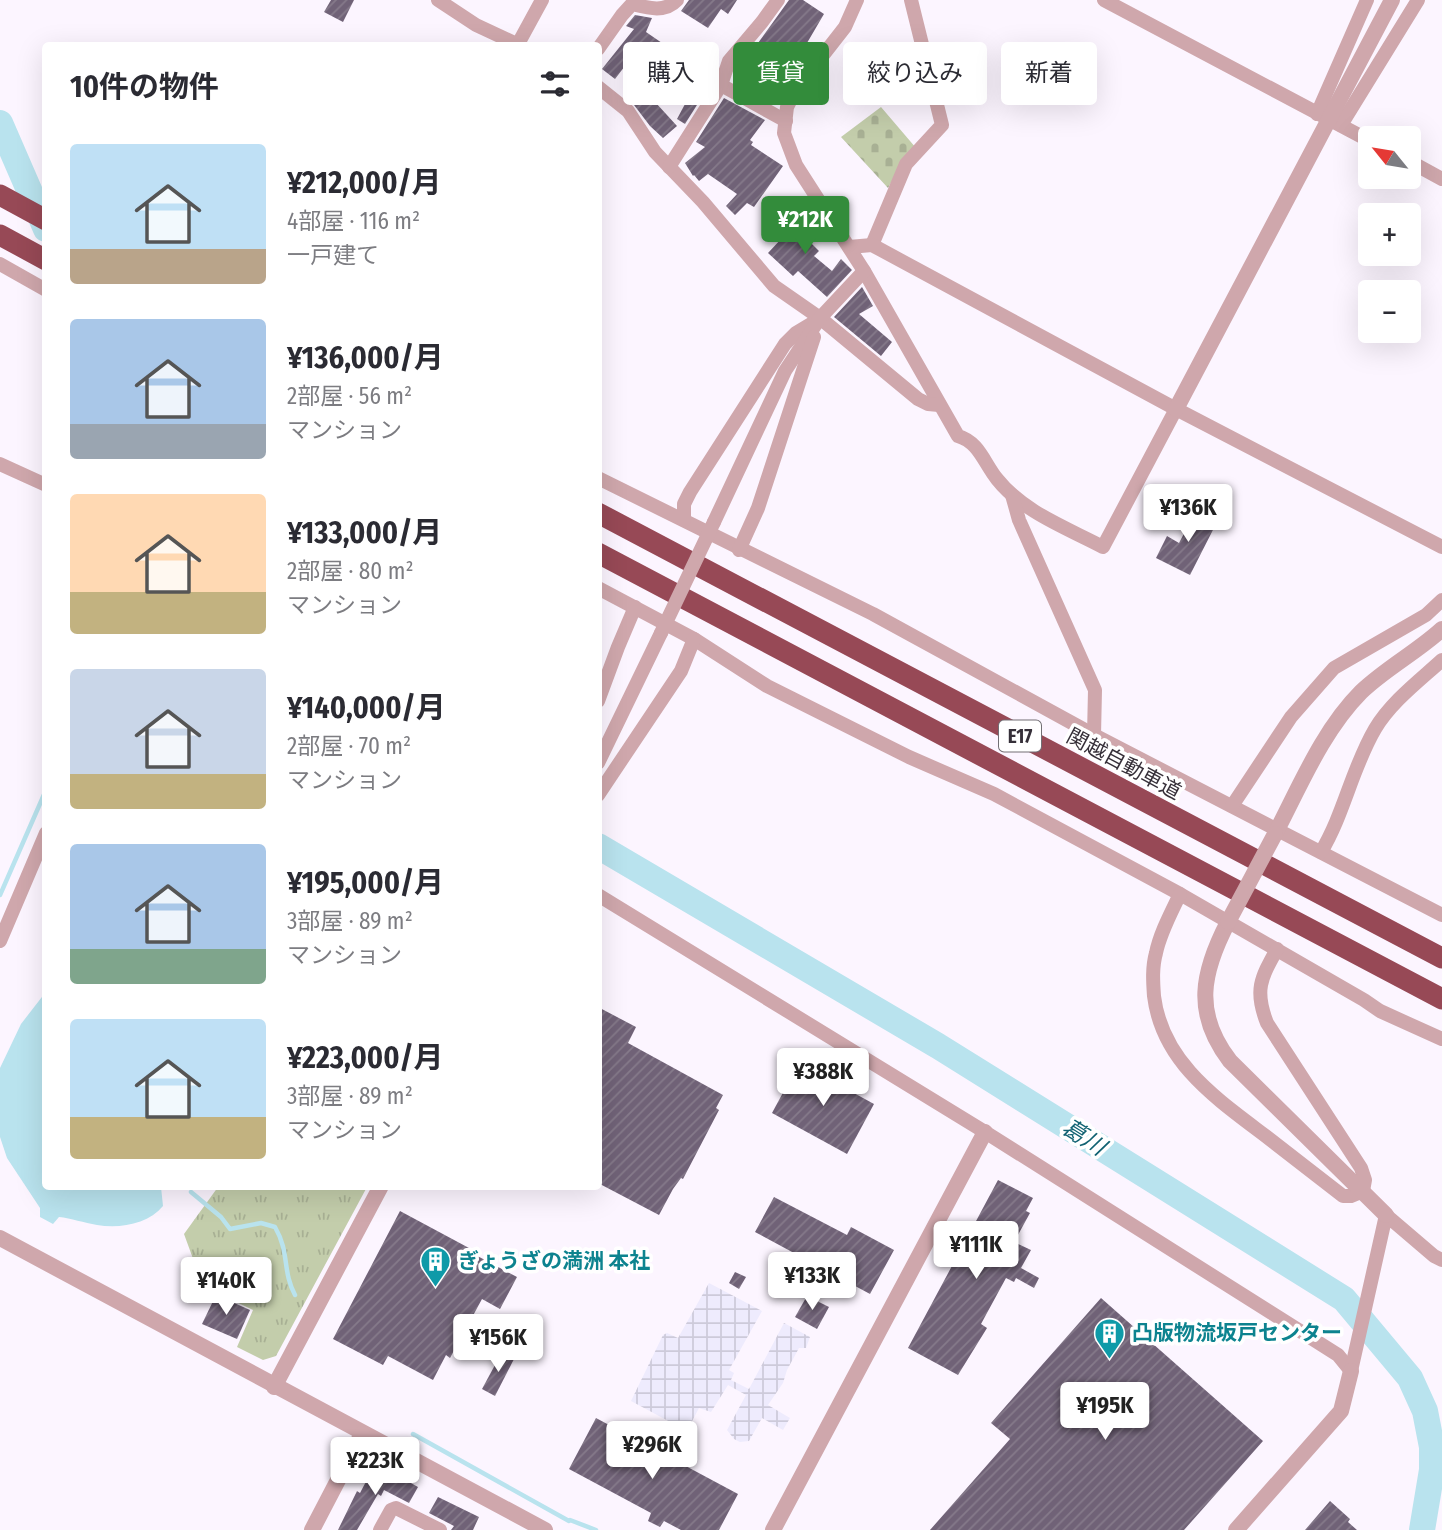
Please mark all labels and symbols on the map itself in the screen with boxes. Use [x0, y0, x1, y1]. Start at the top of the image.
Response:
north arrow [1358, 126, 1421, 189]
pin: ¥212K [756, 196, 854, 256]
pin: ¥136K [1139, 484, 1237, 544]
road number: E17 [999, 720, 1041, 751]
street label: 関越自動車道 [1062, 723, 1186, 805]
pin: ¥388K [774, 1048, 872, 1108]
water label: 葛川 [1057, 1113, 1113, 1163]
pin: ¥111K [927, 1222, 1025, 1281]
building icon: ぎょうざの満洲 本社 [418, 1244, 452, 1288]
place label: ぎょうざの満洲 本社 [458, 1248, 650, 1274]
pin: ¥133K [763, 1252, 861, 1312]
pin: ¥140K [177, 1258, 275, 1317]
pin: ¥156K [449, 1314, 547, 1374]
building icon: 凸版物流坂戸センター [1092, 1316, 1126, 1360]
place label: 凸版物流坂戸センター [1132, 1320, 1342, 1346]
pin: ¥195K [1056, 1382, 1154, 1442]
pin: ¥296K [603, 1422, 701, 1481]
pin: ¥223K [326, 1438, 424, 1497]

